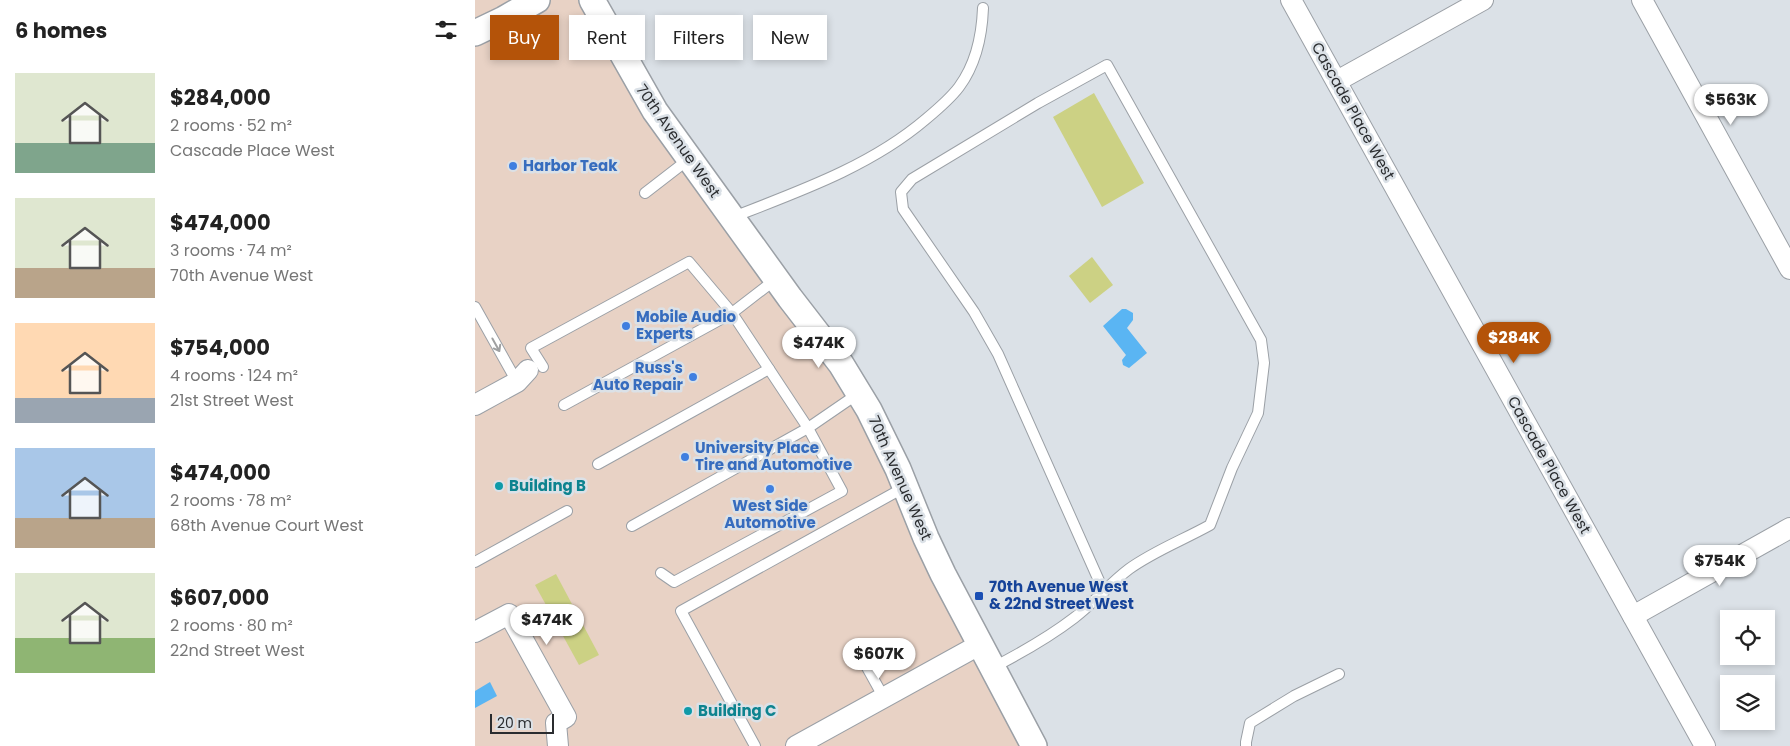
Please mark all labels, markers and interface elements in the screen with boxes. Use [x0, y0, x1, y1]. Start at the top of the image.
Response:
chip: Buy [490, 15, 559, 60]
chip: Rent [569, 15, 645, 60]
chip: Filters [655, 15, 743, 60]
chip: New [753, 15, 827, 60]
text: 6 homes [15, 16, 107, 45]
icon: filters [432, 16, 460, 44]
street label: Cascade Place West [1307, 38, 1400, 183]
street label: 70th Avenue West [631, 80, 726, 202]
text: $284,000 [170, 83, 271, 112]
pin: $563K [1696, 84, 1766, 126]
text: $563K [1705, 88, 1757, 111]
icon: home [55, 93, 115, 153]
text: 2 rooms · 52 m² [170, 114, 292, 137]
text: Cascade Place West [170, 139, 335, 162]
place label: Harbor Teak [523, 155, 618, 176]
marker: Harbor Teak [507, 160, 519, 172]
text: $474,000 [170, 208, 271, 237]
icon: home [55, 218, 115, 278]
text: 3 rooms · 74 m² [170, 239, 292, 262]
text: 70th Avenue West [170, 264, 313, 287]
place label: Mobile Audio Experts [636, 306, 737, 344]
marker: Mobile Audio Experts [620, 320, 632, 332]
pin: $284K [1479, 322, 1549, 364]
pin: $474K [784, 326, 854, 369]
text: $284K [1488, 326, 1540, 349]
text: $474K [793, 331, 845, 354]
text: $754,000 [170, 333, 270, 362]
one-way arrow [491, 337, 501, 352]
icon: home [55, 343, 115, 403]
place label: Russ's Auto Repair [593, 357, 684, 395]
text: 4 rooms · 124 m² [170, 364, 298, 387]
marker: Russ's Auto Repair [687, 371, 699, 383]
text: 21st Street West [170, 389, 294, 412]
street label: Cascade Place West [1503, 392, 1596, 537]
street label: 70th Avenue West [864, 412, 937, 543]
place label: University Place Tire and Automotive [695, 437, 852, 475]
marker: University Place Tire and Automotive [679, 451, 691, 463]
text: $474,000 [170, 458, 271, 487]
icon: home [55, 468, 115, 528]
place label: Building B [509, 475, 586, 496]
marker: Building B [493, 480, 505, 492]
marker: West Side Automotive [764, 483, 776, 495]
text: 2 rooms · 78 m² [170, 489, 292, 512]
place label: West Side Automotive [724, 495, 816, 533]
text: 68th Avenue Court West [170, 514, 364, 537]
pin: $754K [1685, 544, 1755, 587]
text: $754K [1694, 549, 1746, 572]
place label: 70th Avenue West & 22nd Street West [989, 576, 1134, 614]
text: $607,000 [170, 583, 269, 612]
marker: 70th Avenue West & 22nd Street West [973, 590, 985, 602]
icon: home [55, 593, 115, 653]
pin: $474K [512, 604, 582, 646]
text: $474K [521, 608, 573, 631]
map controls [1720, 610, 1775, 730]
button: locate [1720, 610, 1775, 665]
text: 2 rooms · 80 m² [170, 614, 293, 637]
pin: $607K [844, 638, 914, 680]
text: 22nd Street West [170, 639, 305, 662]
text: $607K [854, 642, 904, 665]
button: layers [1720, 675, 1775, 730]
place label: Building C [698, 700, 776, 721]
marker: Building C [682, 705, 694, 717]
scale bar [490, 711, 554, 734]
text: 20 m [497, 713, 532, 733]

